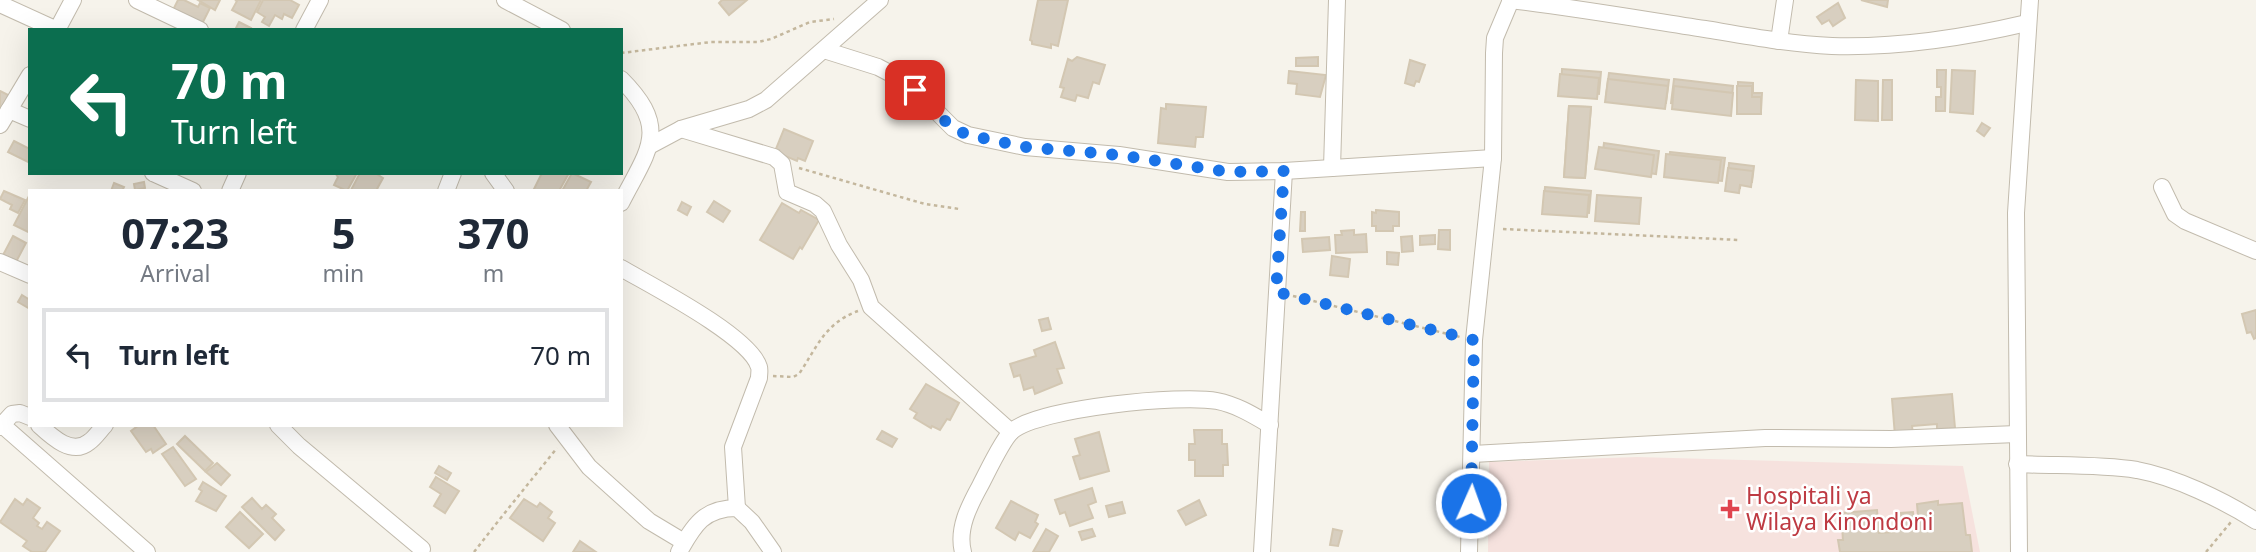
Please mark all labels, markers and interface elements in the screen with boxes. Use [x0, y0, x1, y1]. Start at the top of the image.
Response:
text: 70 m [171, 47, 288, 113]
icon: left [56, 56, 147, 147]
pin [885, 60, 945, 120]
icon: arrive [896, 71, 934, 109]
text: Turn left [171, 110, 297, 153]
text: 07:23 [121, 204, 229, 261]
text: 5 [331, 204, 355, 261]
text: 370 [458, 204, 530, 261]
text: Arrival [140, 257, 210, 289]
text: min [323, 257, 364, 289]
text: m [483, 257, 504, 289]
icon: left [60, 336, 98, 374]
text: Turn left [119, 337, 230, 373]
text: 70 m [530, 337, 591, 373]
position arrow [1434, 466, 1508, 540]
place label: Hospitali ya Wilaya Kinondoni [1746, 479, 1934, 537]
marker: Hospitali ya Wilaya Kinondoni [1720, 499, 1740, 519]

